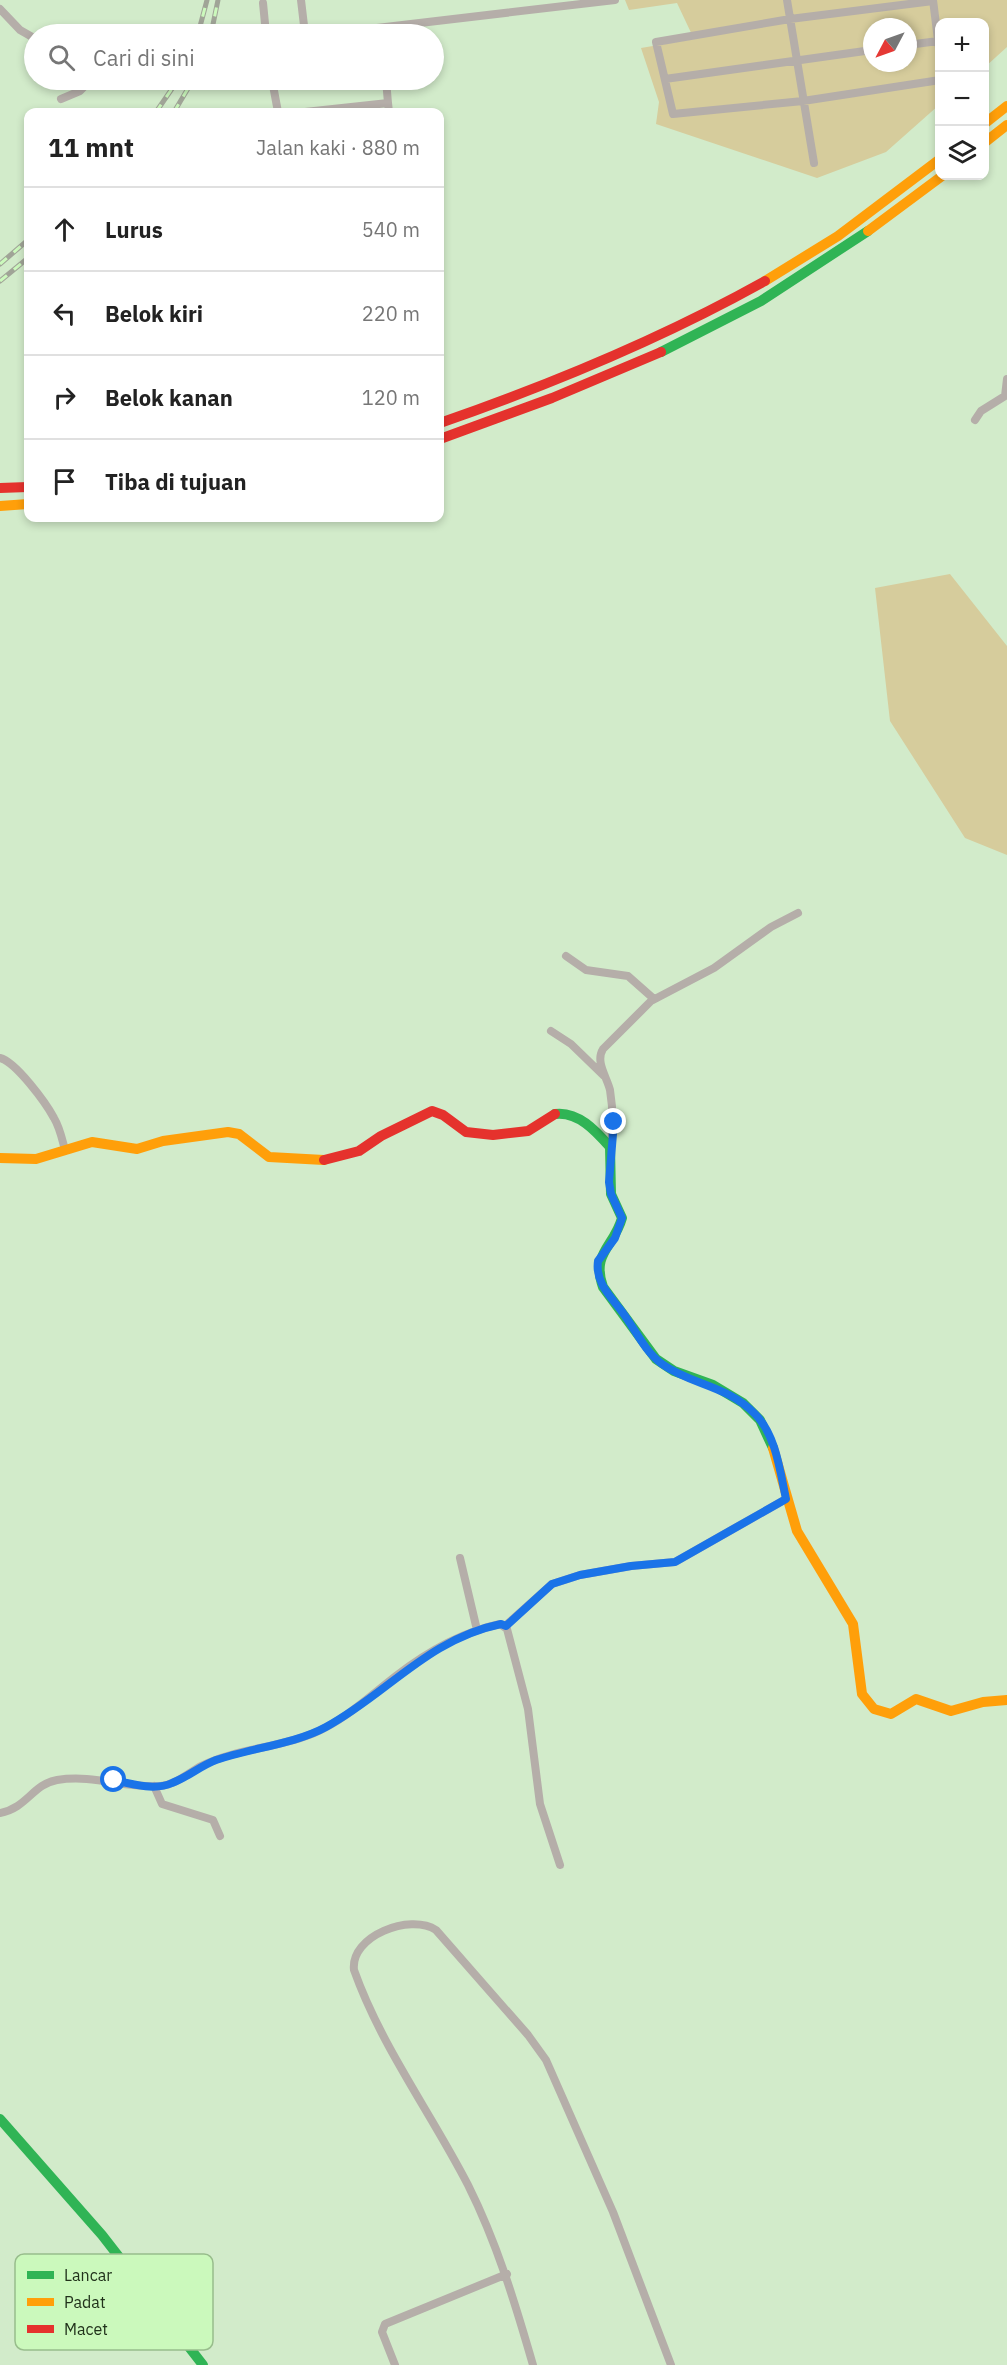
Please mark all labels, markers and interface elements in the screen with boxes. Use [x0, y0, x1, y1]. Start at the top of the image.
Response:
north arrow [863, 18, 917, 72]
map controls [935, 18, 989, 180]
button: + [935, 18, 989, 72]
search box [24, 24, 444, 90]
icon: search [45, 41, 78, 74]
text: Cari di sini [93, 43, 195, 72]
button: − [935, 72, 989, 126]
button: layers [935, 126, 989, 180]
text: 11 mnt [48, 130, 134, 164]
text: Jalan kaki · 880 m [256, 134, 420, 161]
icon: ahead [48, 213, 81, 246]
text: Lurus [105, 215, 163, 244]
text: 540 m [362, 216, 420, 243]
icon: left [48, 297, 81, 330]
text: Belok kiri [105, 299, 203, 328]
text: 220 m [362, 300, 420, 327]
icon: right [48, 381, 81, 414]
text: Belok kanan [105, 383, 233, 412]
text: 120 m [362, 384, 420, 411]
icon: arrive [48, 465, 81, 498]
text: Tiba di tujuan [105, 467, 247, 496]
route end [600, 1108, 626, 1134]
route start [100, 1766, 126, 1792]
legend [15, 2254, 213, 2350]
text: Lancar [64, 2265, 112, 2285]
text: Padat [64, 2292, 106, 2312]
text: Macet [64, 2319, 108, 2339]

